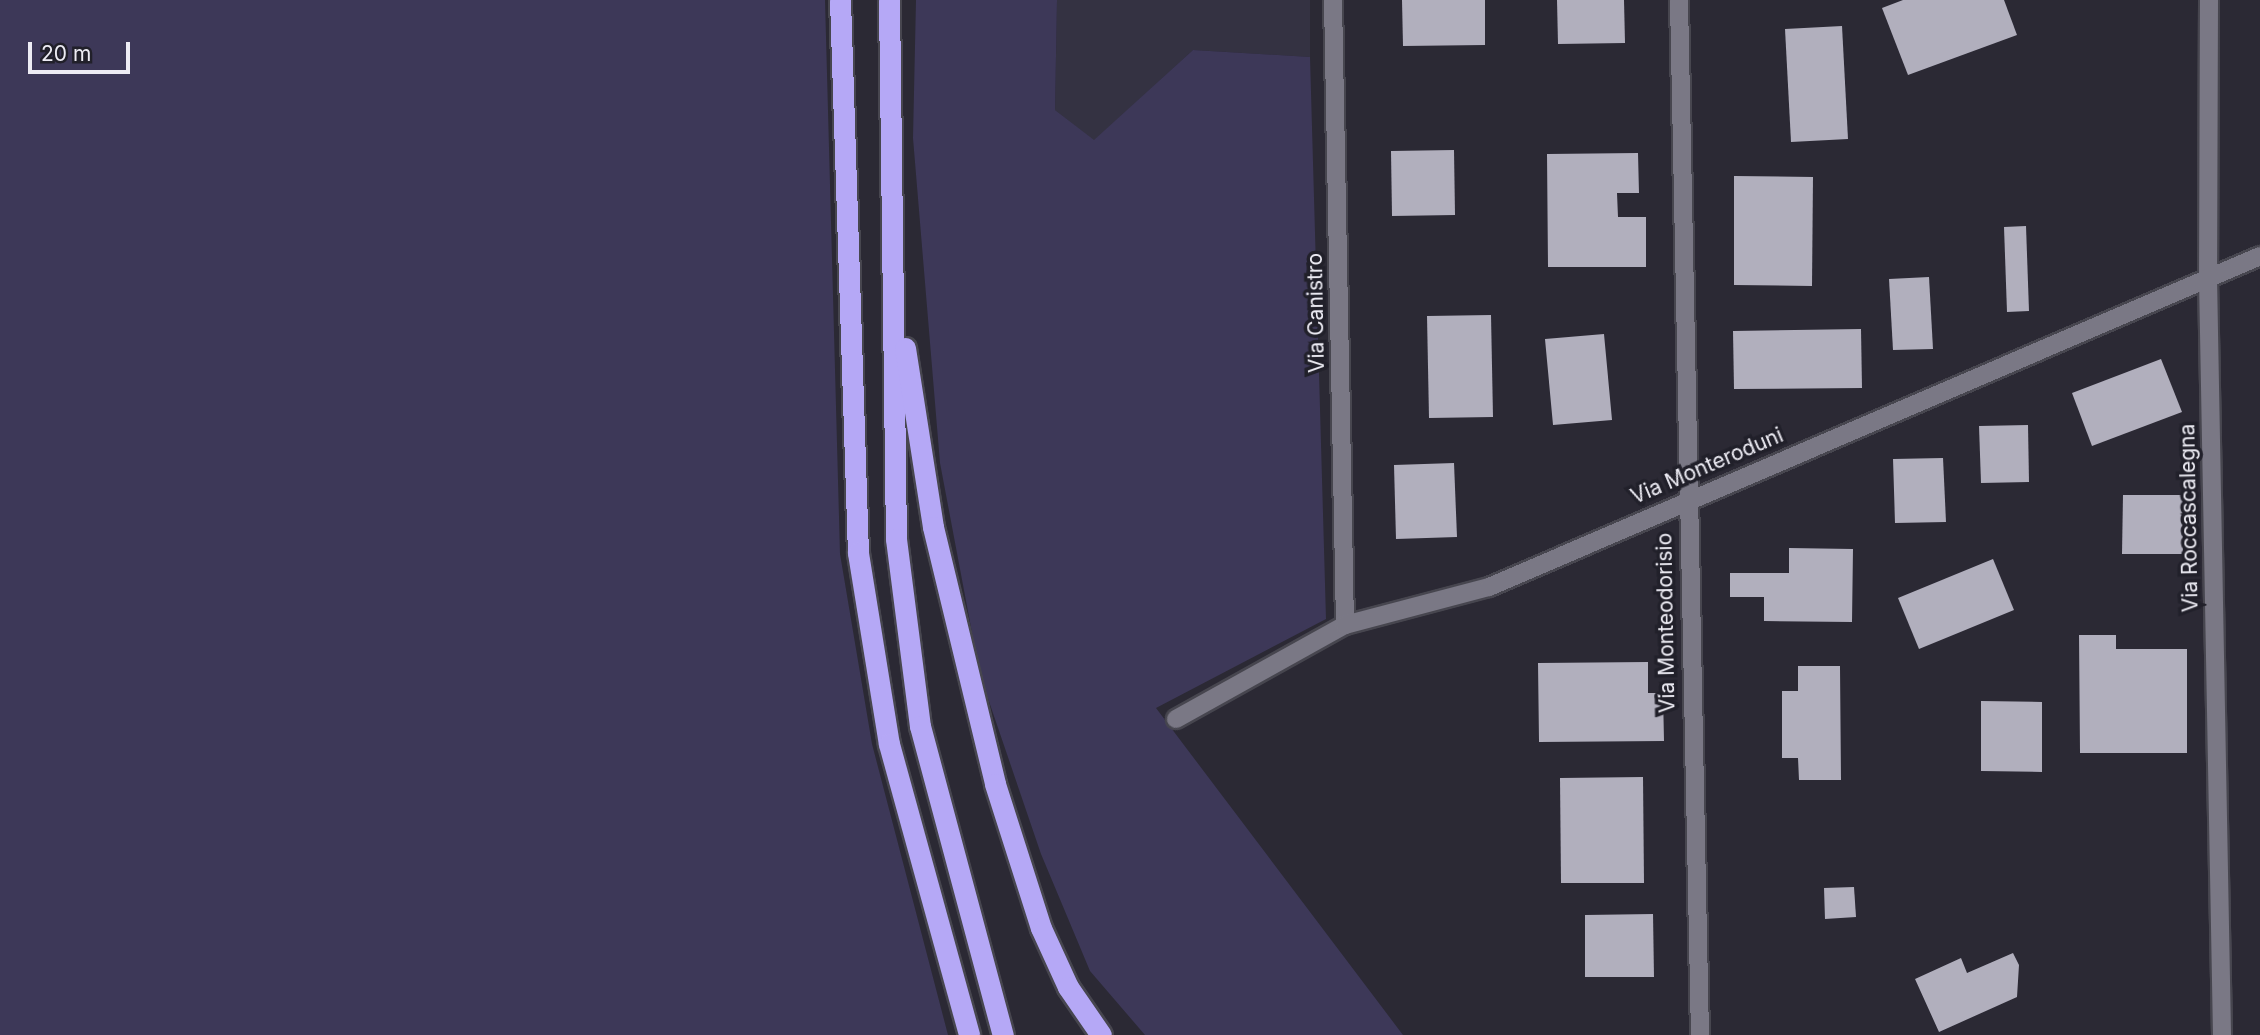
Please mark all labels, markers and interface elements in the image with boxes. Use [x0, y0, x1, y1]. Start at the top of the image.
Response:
scale bar [32, 28, 133, 72]
text: 20 m [41, 41, 91, 66]
street label: Via Canistro [1302, 253, 1330, 373]
street label: Via Monteroduni [1627, 423, 1787, 509]
street label: Via Roccascalegna [2175, 424, 2203, 612]
street label: Via Monteodorisio [1652, 533, 1680, 713]

